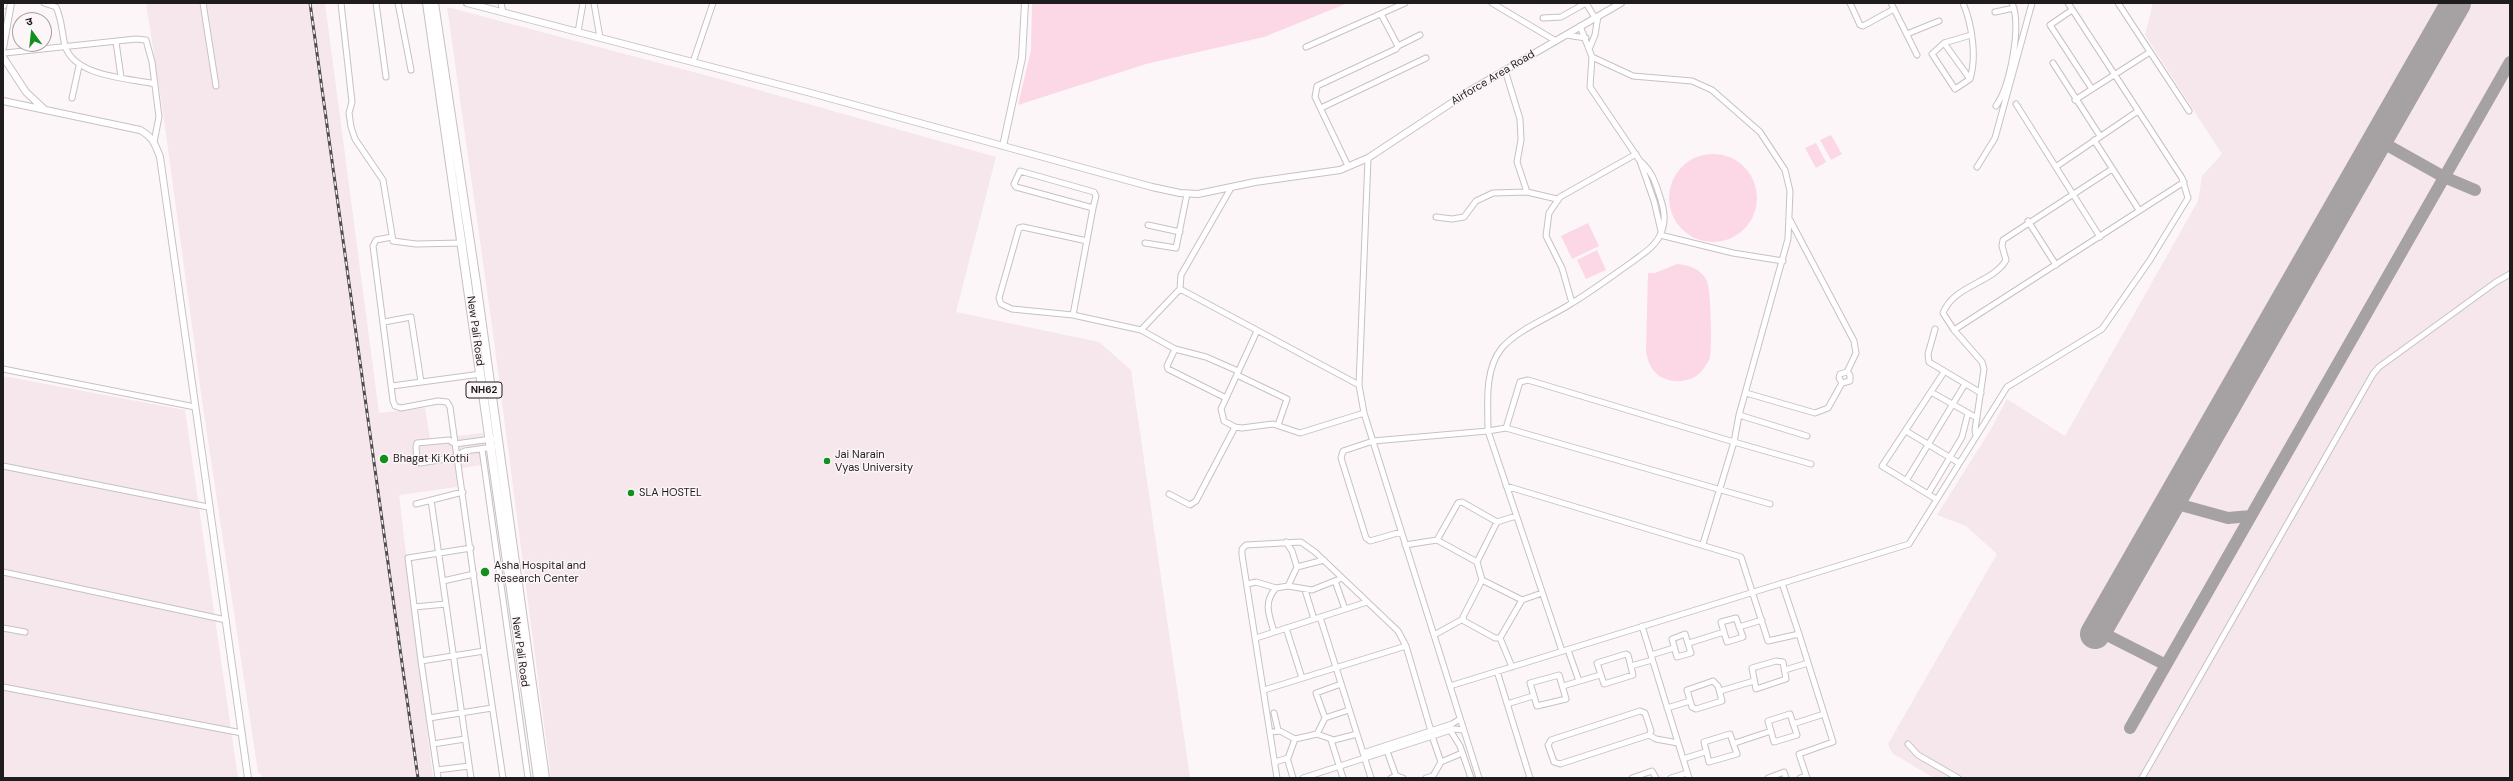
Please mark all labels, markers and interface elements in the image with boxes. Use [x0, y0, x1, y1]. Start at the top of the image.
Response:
north arrow [12, 12, 52, 52]
text: उ [24, 14, 34, 29]
street label: Airforce Area Road [1449, 48, 1537, 108]
street label: New Pali Road [464, 295, 486, 367]
road number: NH62 [466, 382, 502, 398]
place label: Jai Narain Vyas University [835, 448, 913, 474]
place label: Bhagat Ki Kothi [393, 452, 469, 466]
marker: Bhagat Ki Kothi [378, 453, 390, 465]
marker: Jai Narain Vyas University [822, 456, 832, 466]
place label: SLA HOSTEL [639, 486, 702, 500]
marker: SLA HOSTEL [626, 488, 636, 498]
place label: Asha Hospital and Research Center [494, 559, 586, 585]
marker: Asha Hospital and Research Center [479, 566, 491, 578]
street label: New Pali Road [509, 616, 531, 688]

